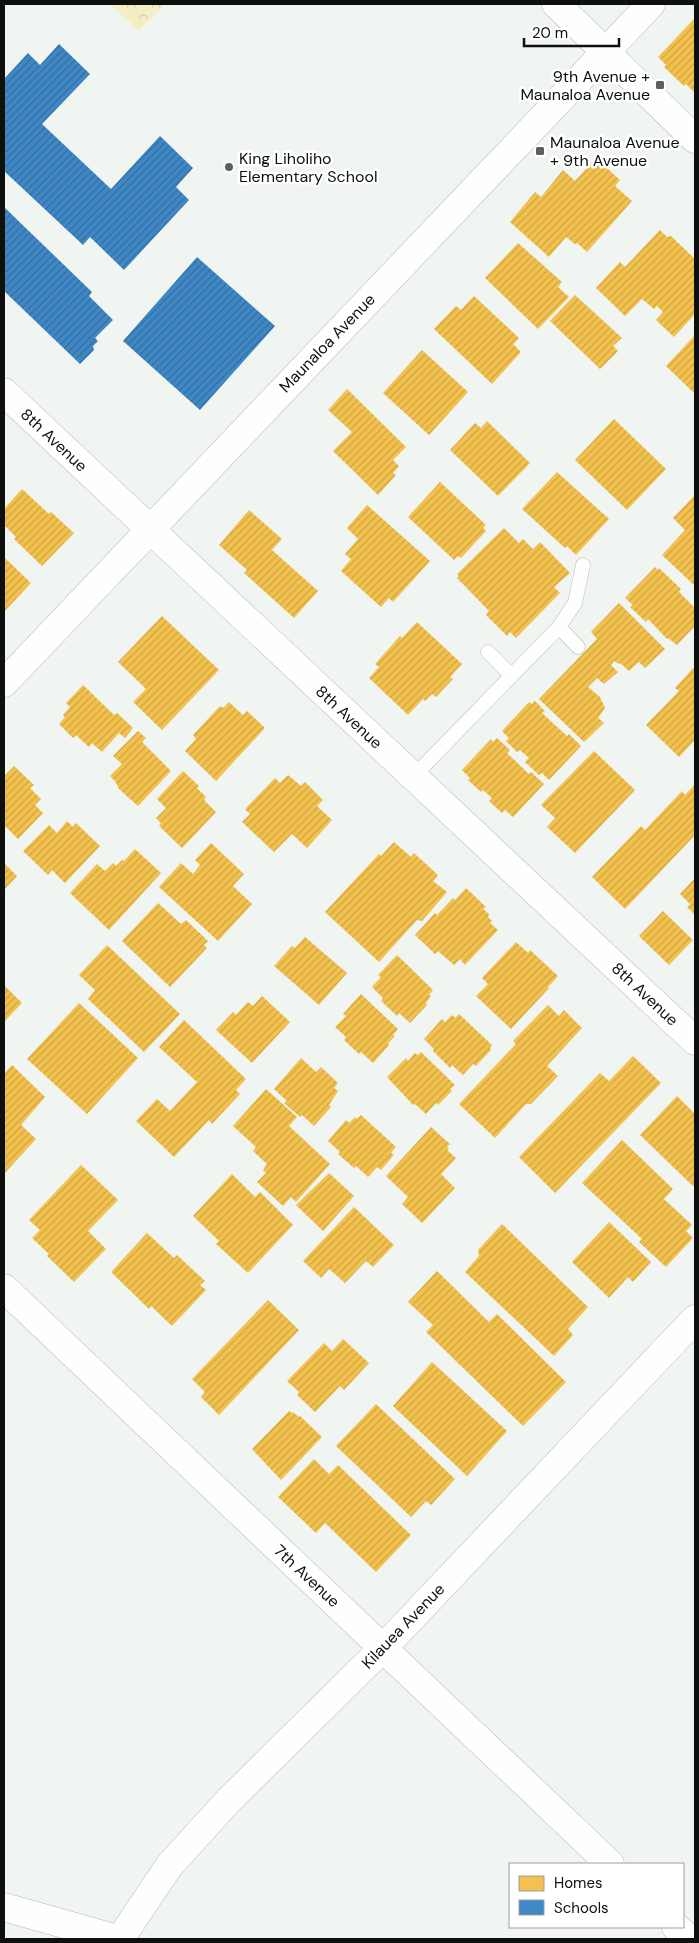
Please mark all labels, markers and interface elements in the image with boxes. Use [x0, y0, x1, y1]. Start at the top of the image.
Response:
scale bar [524, 15, 619, 47]
text: 20 m [532, 23, 568, 43]
place label: 9th Avenue + Maunaloa Avenue [520, 66, 650, 105]
marker: 9th Avenue + Maunaloa Avenue [654, 79, 666, 91]
place label: Maunaloa Avenue + 9th Avenue [550, 132, 680, 171]
marker: Maunaloa Avenue + 9th Avenue [534, 145, 546, 157]
place label: King Liholiho Elementary School [239, 148, 377, 187]
marker: King Liholiho Elementary School [223, 161, 235, 173]
street label: Maunaloa Avenue [274, 289, 380, 397]
street label: 8th Avenue [16, 404, 92, 476]
street label: 8th Avenue [311, 681, 387, 753]
street label: 8th Avenue [607, 958, 683, 1030]
street label: 7th Avenue [270, 1540, 344, 1612]
street label: Kilauea Avenue [357, 1579, 449, 1673]
legend [509, 1863, 684, 1928]
text: Homes [554, 1873, 603, 1893]
text: Schools [554, 1898, 609, 1918]

